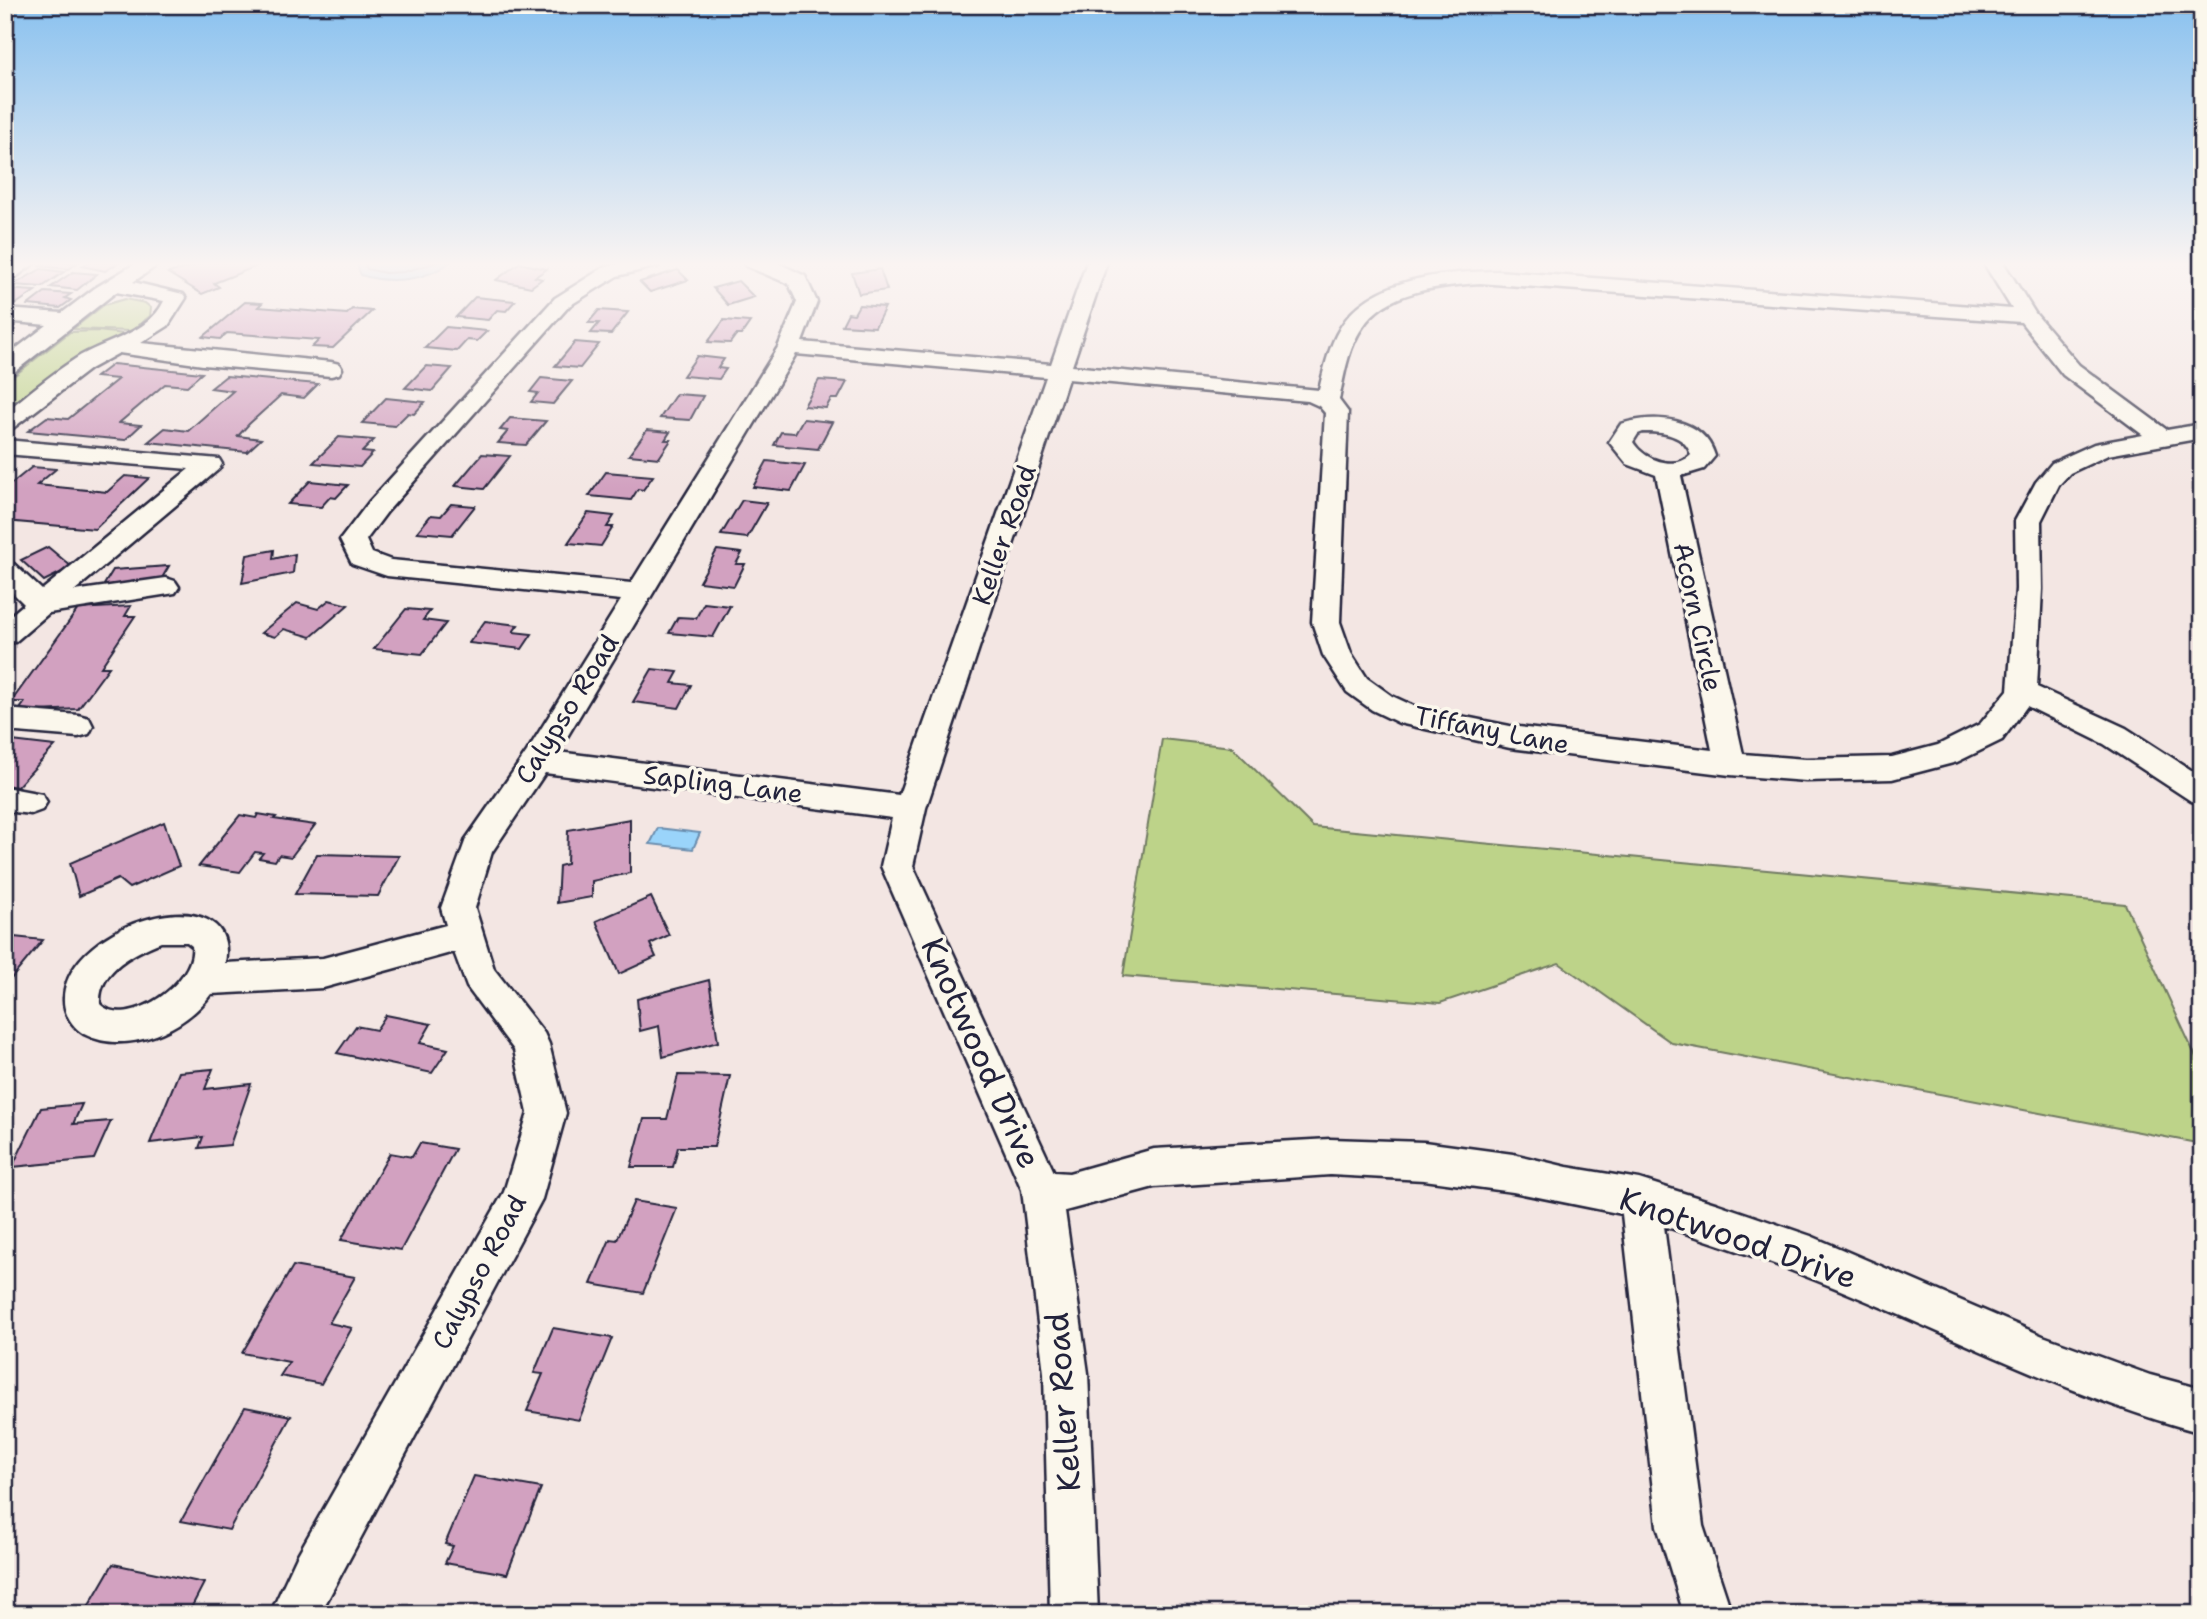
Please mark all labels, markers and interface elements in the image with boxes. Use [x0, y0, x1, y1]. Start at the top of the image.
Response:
street label: Keller Road [963, 460, 1044, 610]
street label: Acorn Circle [1666, 539, 1731, 695]
street label: Calypso Road [507, 627, 627, 790]
street label: Tiffany Lane [1412, 697, 1572, 762]
street label: Sapling Lane [641, 756, 805, 811]
street label: Knotwood Drive [911, 931, 1052, 1175]
street label: Knotwood Drive [1614, 1177, 1863, 1298]
street label: Calypso Road [423, 1188, 534, 1355]
street label: Keller Road [1035, 1311, 1090, 1493]

